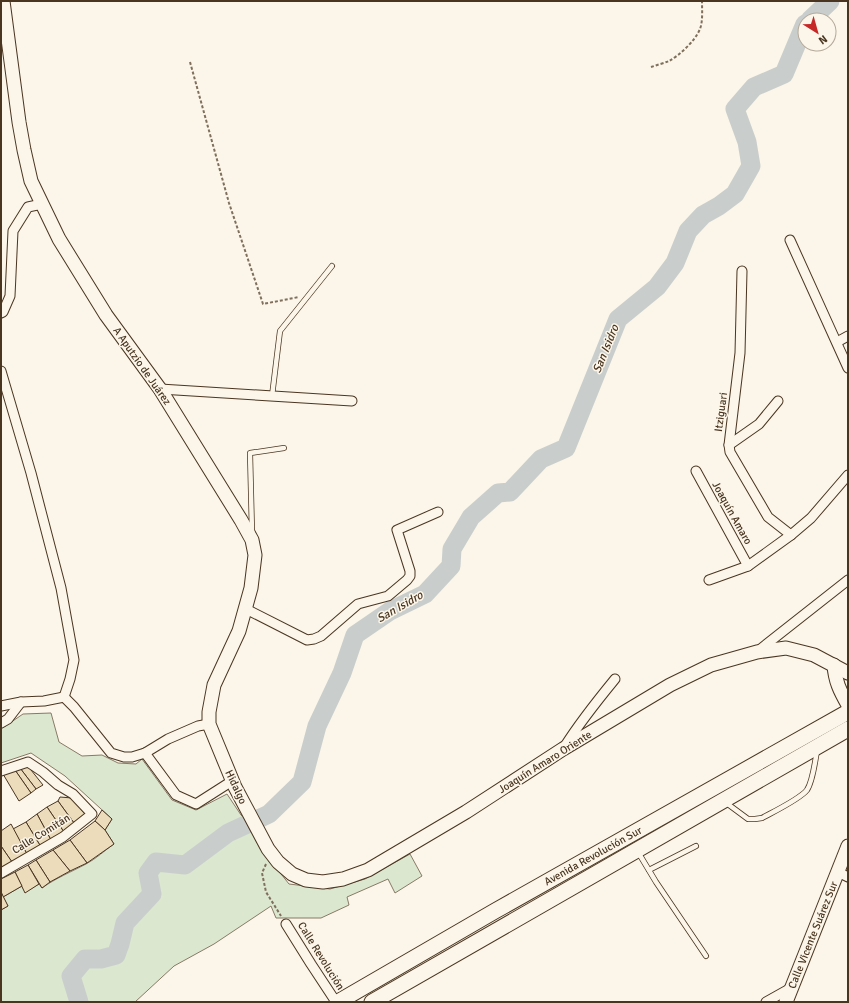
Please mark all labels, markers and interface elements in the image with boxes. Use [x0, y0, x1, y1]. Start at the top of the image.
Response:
north arrow [797, 12, 837, 52]
text: N [816, 32, 830, 47]
water label: San Isidro [590, 322, 623, 375]
street label: A Aputzio de Juárez [110, 324, 174, 408]
street label: Itziguari [712, 391, 730, 433]
street label: Joaquín Amaro [709, 479, 755, 547]
water label: San Isidro [374, 587, 426, 626]
street label: Joaquín Amaro Oriente [496, 728, 594, 796]
street label: Hidalgo [222, 768, 250, 807]
street label: Calle Comitán [10, 811, 72, 857]
street label: Avenida Revolución Sur [542, 824, 644, 888]
street label: Calle Vicente Suárez Sur [786, 879, 840, 991]
street label: Calle Revolución [295, 920, 347, 992]

